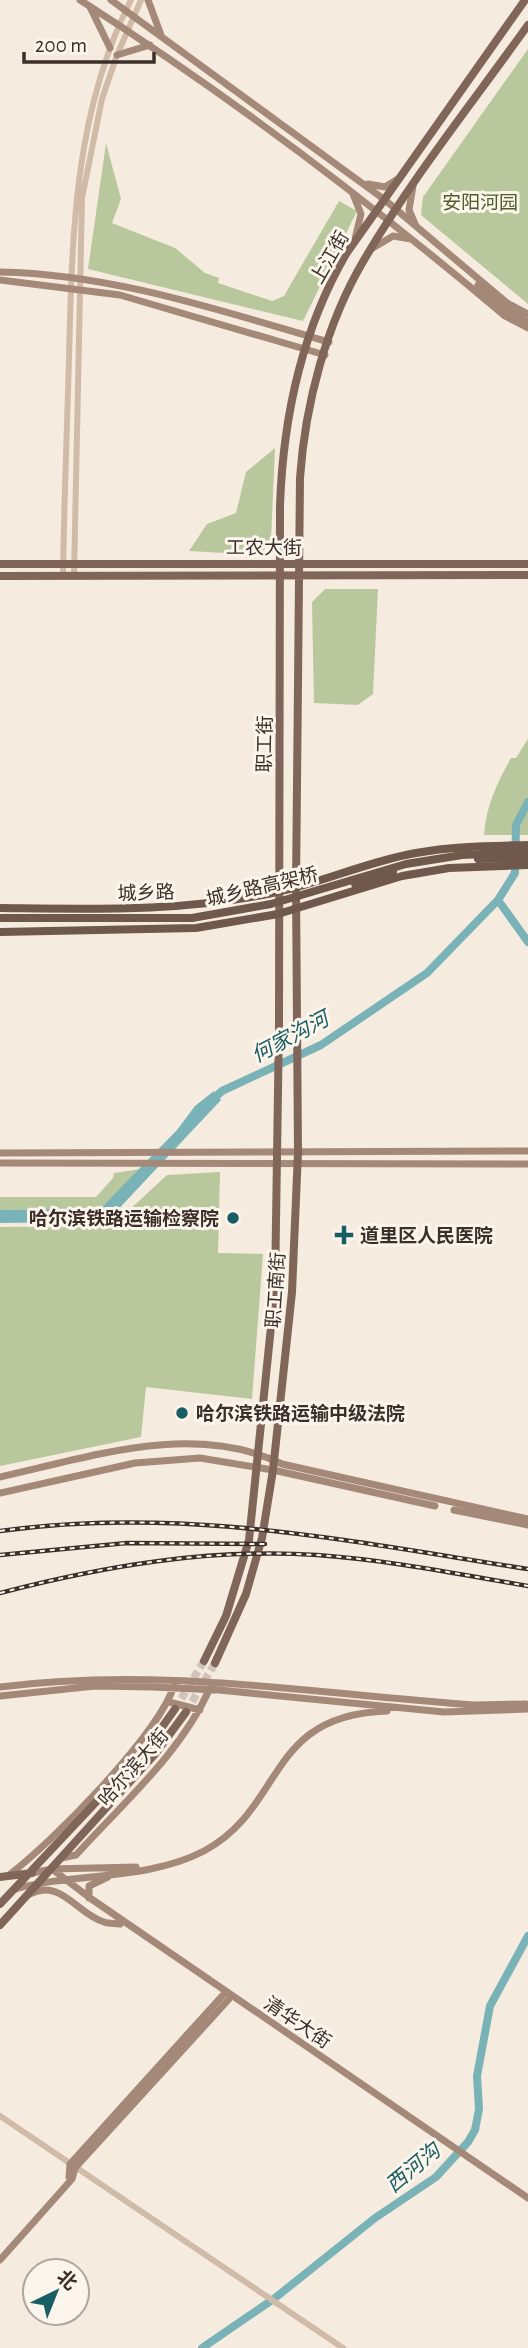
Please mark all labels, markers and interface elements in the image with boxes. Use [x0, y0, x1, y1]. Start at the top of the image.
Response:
scale bar [24, 21, 154, 65]
text: 200 m [35, 35, 87, 56]
park label: 安阳河园 [442, 192, 518, 213]
street label: 上江街 [307, 228, 353, 287]
street label: 工农大街 [226, 538, 302, 558]
street label: 职工街 [255, 715, 275, 773]
street label: 城乡路高架桥 [204, 863, 320, 910]
street label: 城乡路 [117, 882, 175, 904]
water label: 何家沟河 [248, 1006, 336, 1066]
place label: 哈尔滨铁路运输检察院 [29, 1208, 219, 1229]
marker: 哈尔滨铁路运输检察院 [225, 1210, 241, 1226]
marker: 道里区人民医院 [334, 1225, 354, 1245]
place label: 道里区人民医院 [360, 1225, 493, 1246]
street label: 职工南街 [263, 1251, 289, 1329]
place label: 哈尔滨铁路运输中级法院 [196, 1403, 405, 1424]
marker: 哈尔滨铁路运输中级法院 [174, 1405, 190, 1421]
street label: 哈尔滨大街 [94, 1725, 172, 1810]
street label: 清华大街 [260, 1993, 335, 2052]
water label: 西河沟 [382, 2138, 446, 2197]
north arrow [21, 2257, 91, 2327]
text: 北 [53, 2267, 81, 2294]

